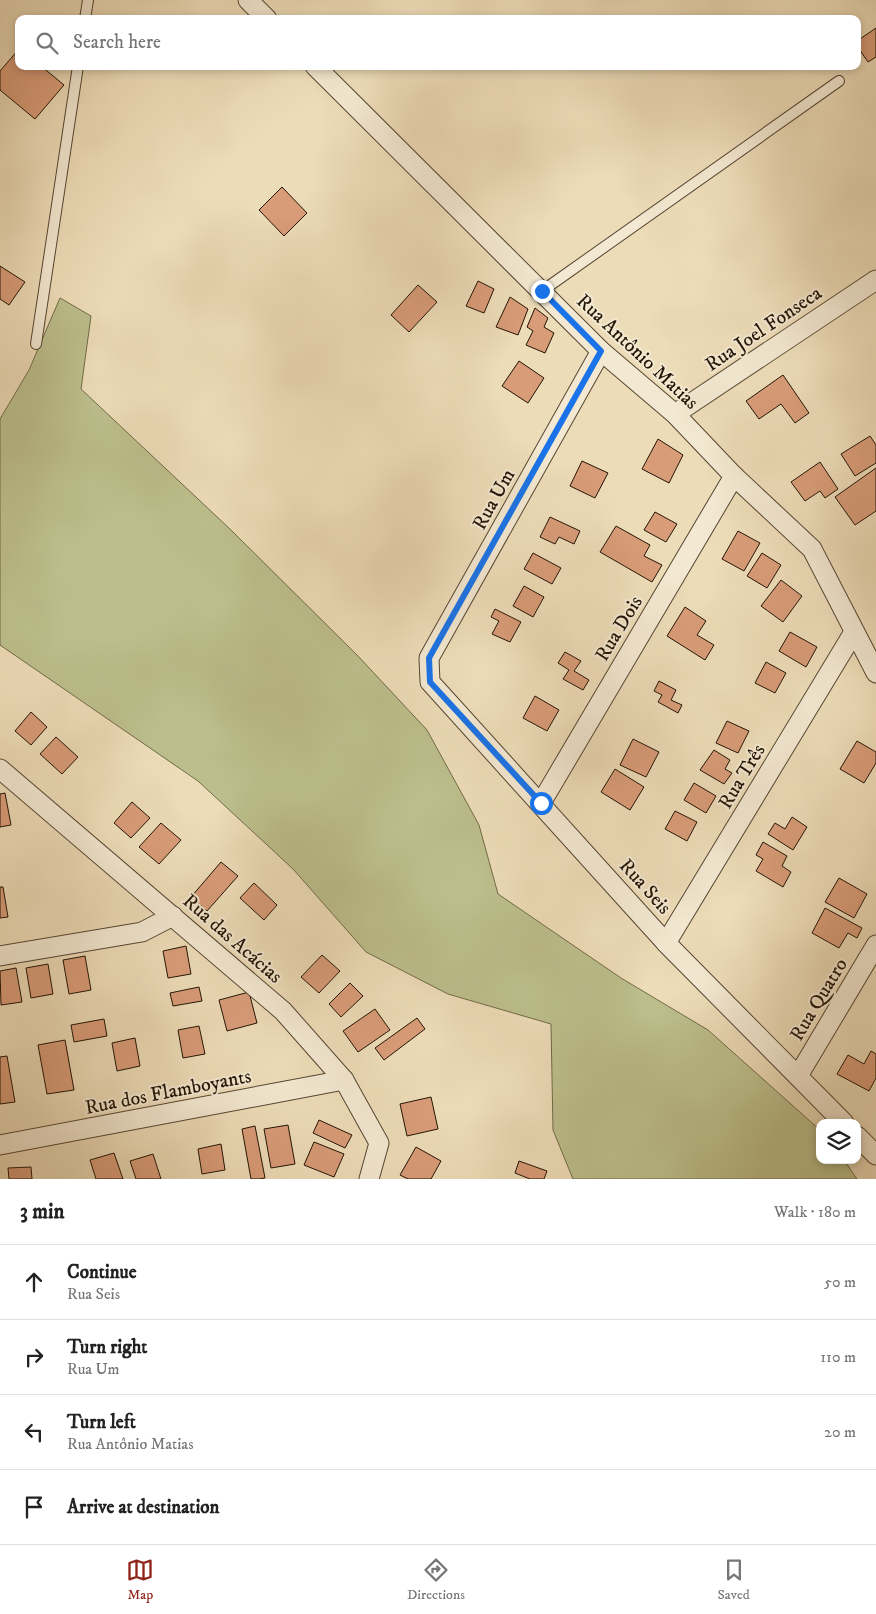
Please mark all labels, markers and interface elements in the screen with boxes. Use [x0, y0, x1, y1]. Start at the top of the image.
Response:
search box [15, 15, 861, 70]
icon: search [33, 29, 61, 57]
text: Search here [73, 31, 161, 54]
route end [531, 280, 554, 303]
street label: Rua Joel Fonseca [701, 281, 827, 377]
street label: Rua Antônio Matias [571, 289, 704, 415]
street label: Rua Um [467, 465, 521, 535]
street label: Rua Dois [590, 591, 649, 666]
street label: Rua Três [713, 740, 772, 814]
route start [530, 792, 553, 815]
street label: Rua Seis [613, 854, 677, 920]
street label: Rua das Acácias [177, 889, 287, 989]
street label: Rua Quatro [785, 954, 854, 1046]
street label: Rua dos Flamboyants [83, 1064, 254, 1121]
map controls [816, 1119, 861, 1164]
button: layers [816, 1119, 861, 1164]
text: 3 min [20, 1199, 65, 1225]
text: Walk · 180 m [774, 1202, 856, 1222]
text: Continue [67, 1261, 137, 1284]
icon: ahead [20, 1268, 48, 1296]
text: 50 m [824, 1272, 856, 1292]
text: Rua Seis [67, 1284, 120, 1304]
text: Turn right [67, 1336, 147, 1359]
icon: right [20, 1343, 48, 1371]
text: 110 m [820, 1347, 856, 1367]
text: Rua Um [67, 1359, 120, 1379]
text: Turn left [67, 1411, 136, 1434]
icon: left [20, 1418, 48, 1446]
text: 20 m [824, 1422, 856, 1442]
text: Rua Antônio Matias [67, 1434, 193, 1454]
icon: arrive [20, 1493, 48, 1521]
text: Arrive at destination [67, 1496, 219, 1519]
tab: Map [126, 1556, 154, 1604]
tab: Directions [407, 1556, 465, 1604]
tab: Saved [718, 1556, 750, 1604]

